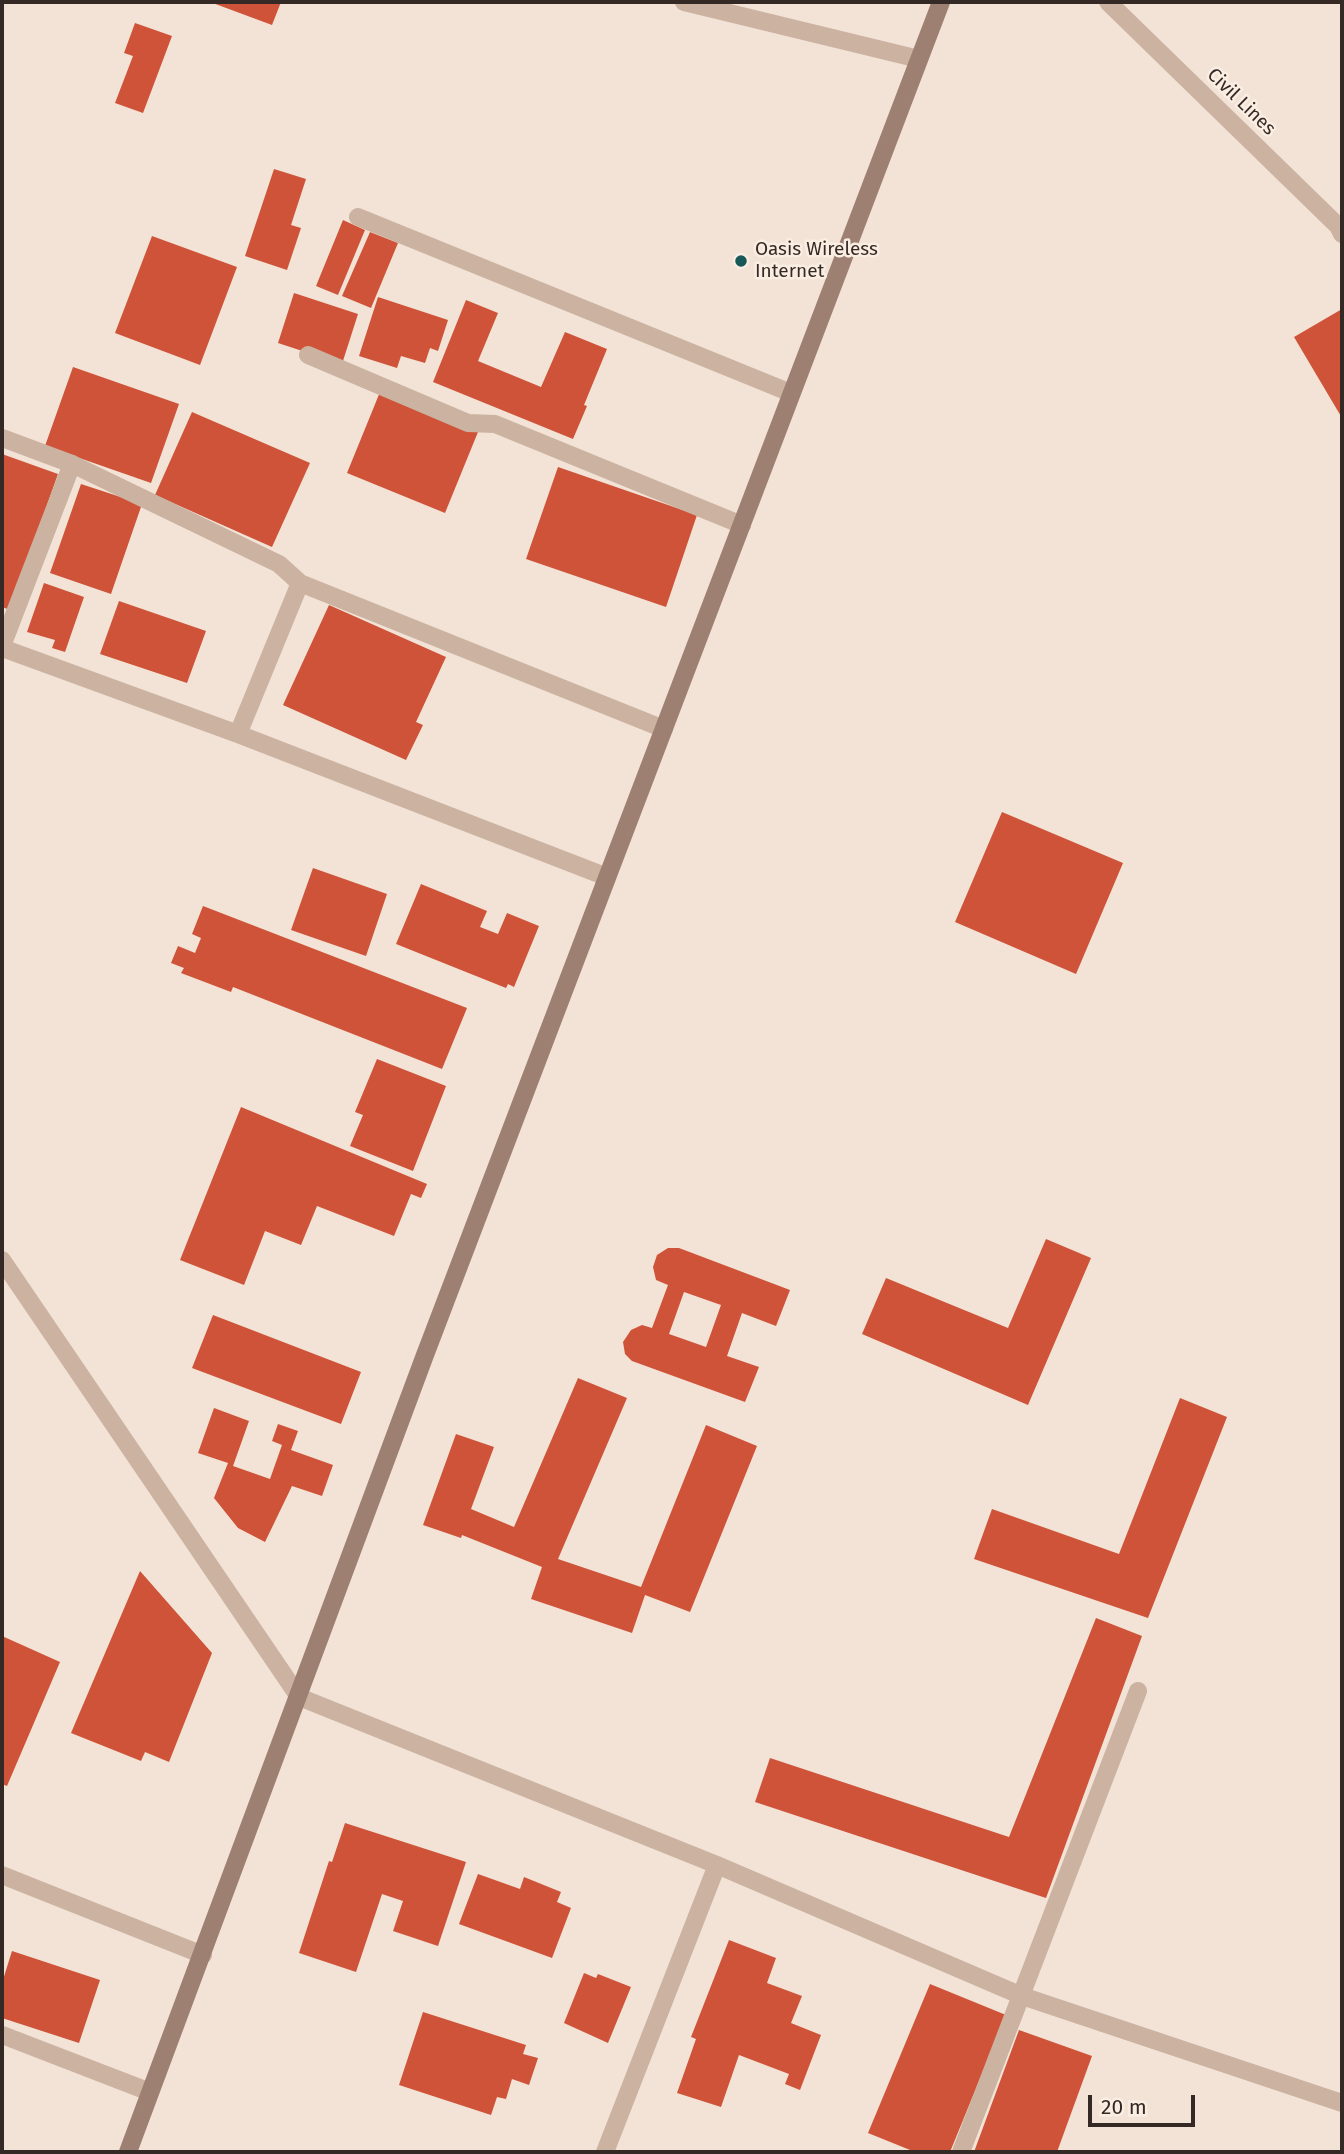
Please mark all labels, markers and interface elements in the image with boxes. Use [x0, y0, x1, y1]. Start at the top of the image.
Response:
street label: Civil Lines [1202, 64, 1280, 140]
place label: Oasis Wireless Internet [755, 239, 878, 283]
marker: Oasis Wireless Internet [733, 253, 749, 269]
scale bar [1092, 2080, 1199, 2124]
text: 20 m [1101, 2094, 1147, 2120]

